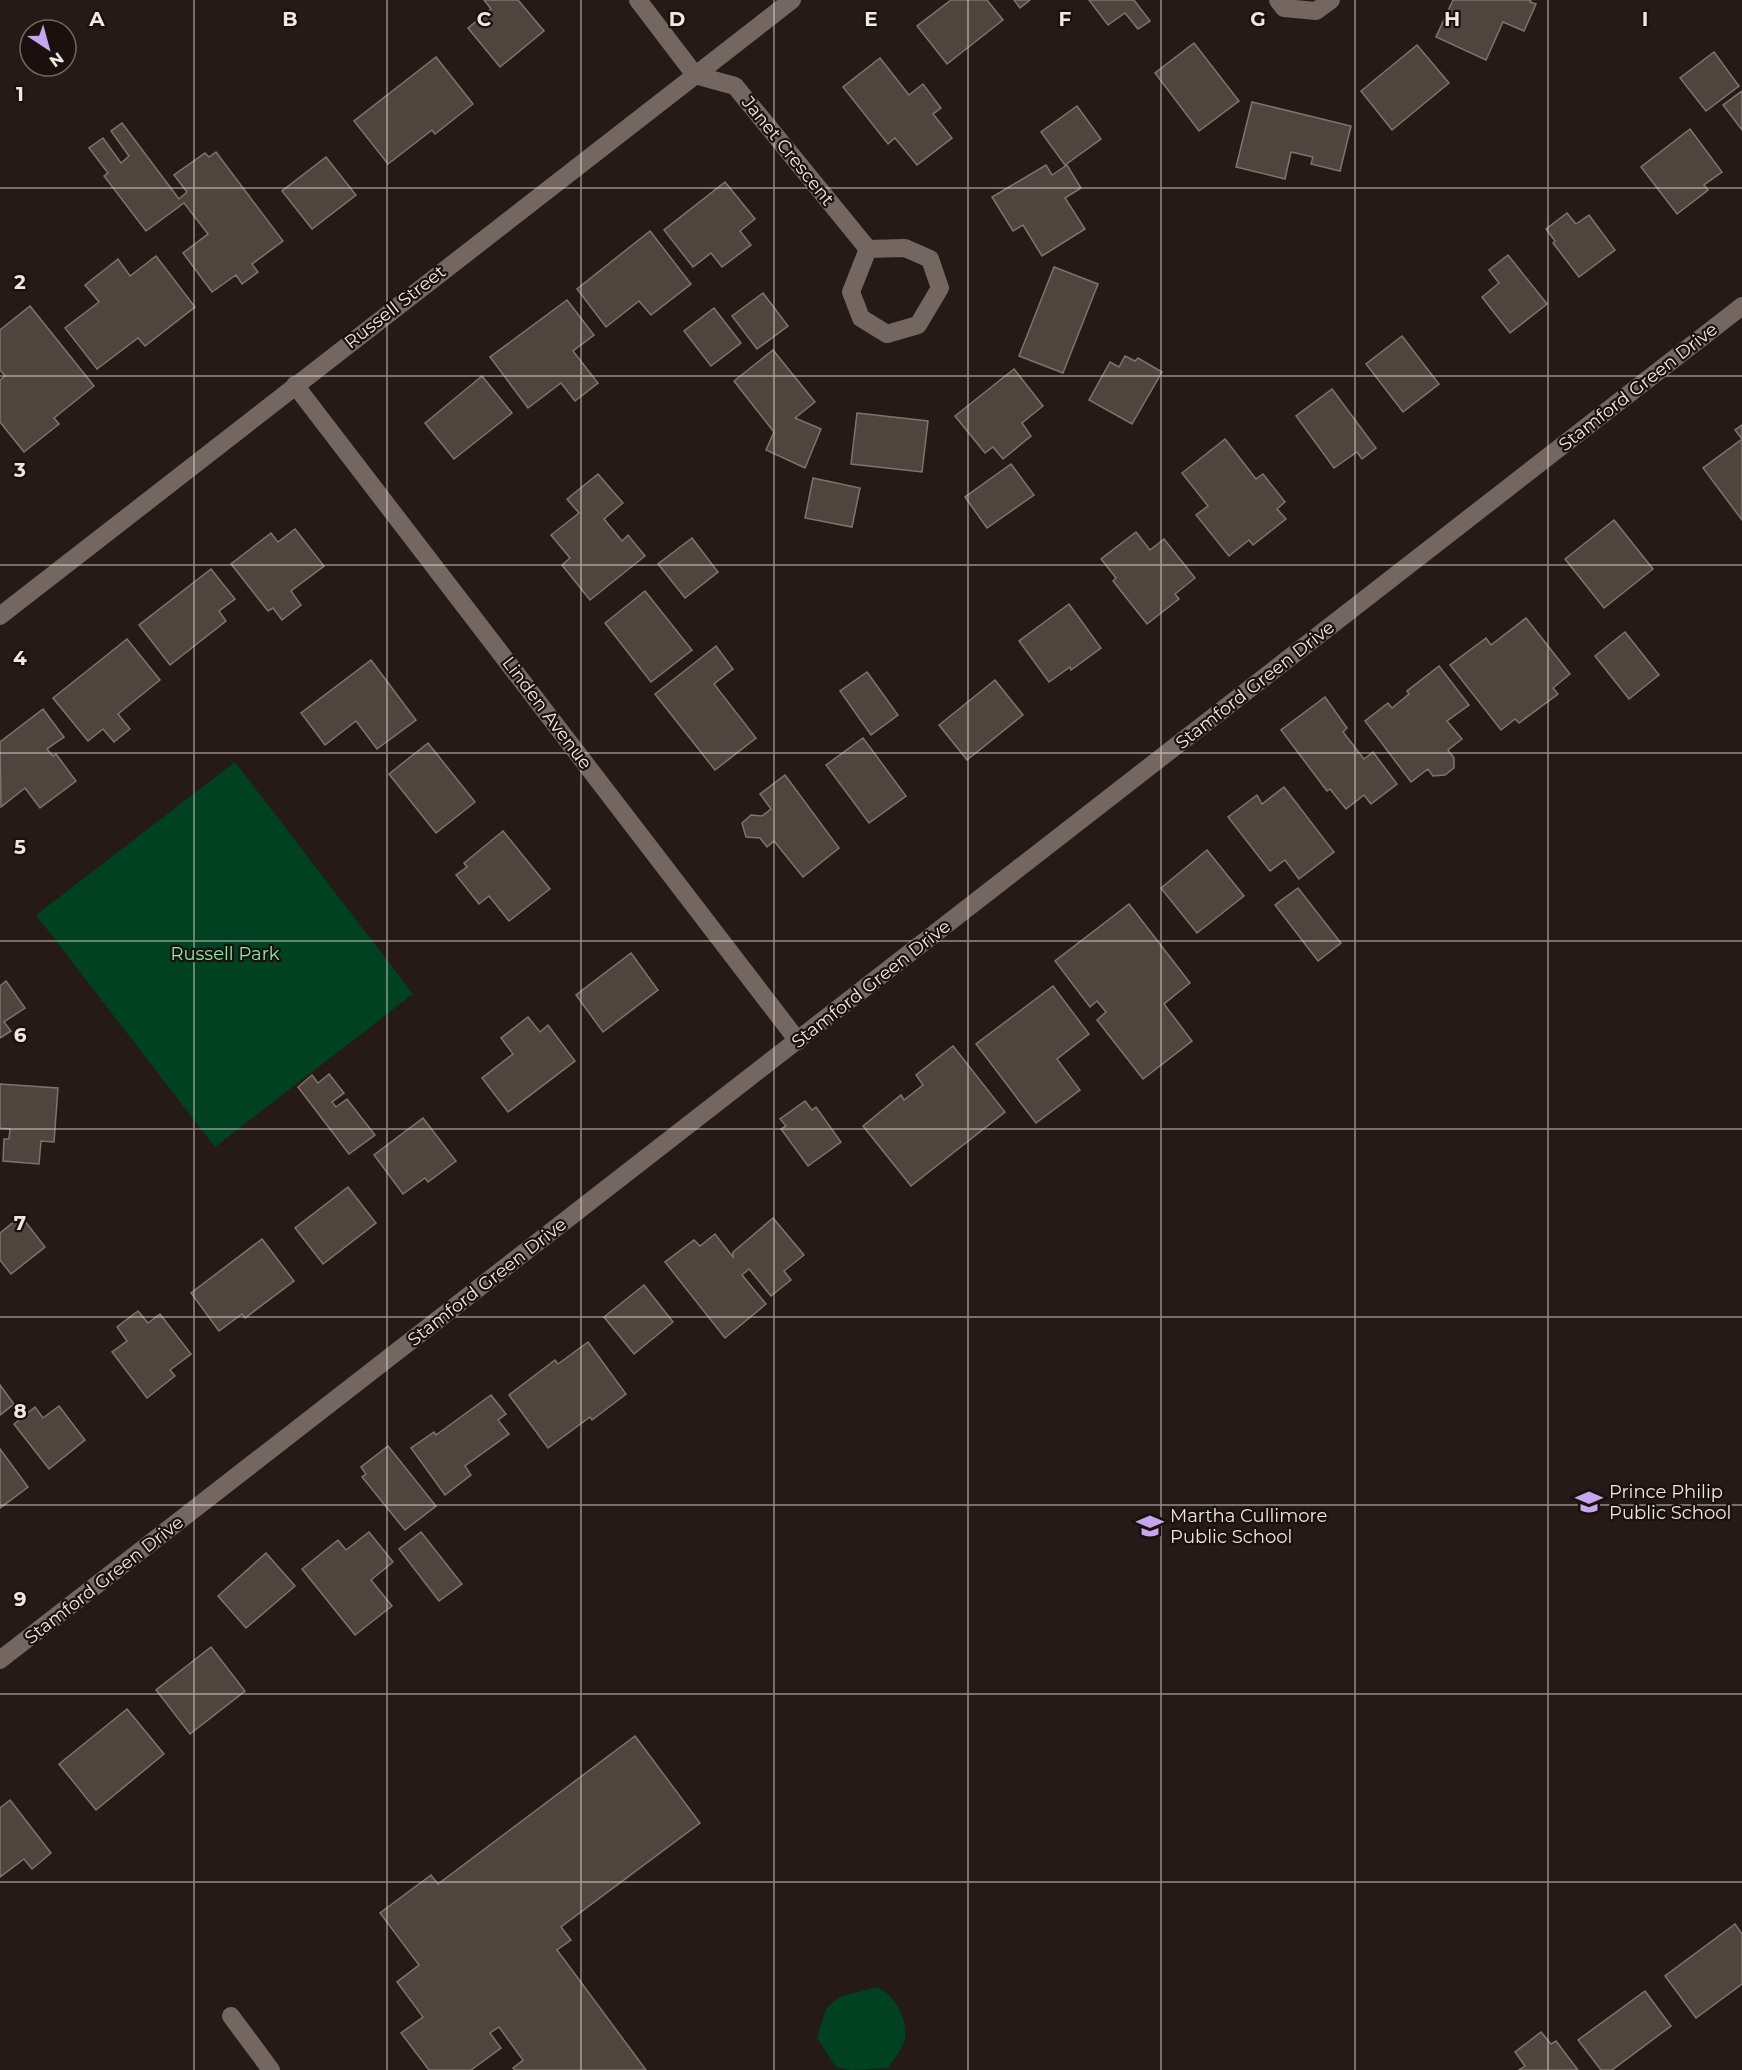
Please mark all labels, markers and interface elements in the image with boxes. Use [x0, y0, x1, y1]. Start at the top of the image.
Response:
text: A [88, 7, 105, 31]
text: B [282, 7, 298, 31]
text: C [477, 7, 492, 31]
text: D [669, 7, 685, 31]
text: E [864, 7, 878, 31]
text: F [1059, 7, 1072, 31]
text: G [1250, 7, 1266, 31]
text: H [1444, 7, 1460, 31]
text: I [1642, 7, 1648, 31]
north arrow [18, 18, 78, 78]
text: N [46, 48, 67, 71]
text: 1 [16, 82, 24, 106]
street label: Janet Crescent [737, 91, 839, 210]
street label: Russell Street [340, 261, 450, 353]
text: 2 [14, 270, 26, 294]
street label: Stamford Green Drive [1554, 318, 1722, 456]
text: 3 [13, 458, 26, 482]
street label: Stamford Green Drive [1171, 616, 1339, 754]
text: 4 [13, 646, 27, 670]
street label: Linden Avenue [497, 652, 597, 774]
text: 5 [14, 835, 26, 859]
street label: Stamford Green Drive [787, 915, 955, 1053]
park label: Russell Park [170, 943, 280, 965]
text: 6 [14, 1023, 27, 1047]
text: 7 [14, 1211, 26, 1235]
street label: Stamford Green Drive [403, 1213, 571, 1351]
text: 8 [13, 1399, 27, 1423]
place label: Prince Philip Public School [1609, 1481, 1731, 1524]
school or university icon: Prince Philip Public School [1574, 1487, 1604, 1517]
place label: Martha Cullimore Public School [1170, 1505, 1328, 1548]
street label: Stamford Green Drive [20, 1511, 188, 1649]
school or university icon: Martha Cullimore Public School [1135, 1511, 1165, 1541]
text: 9 [14, 1587, 26, 1611]

